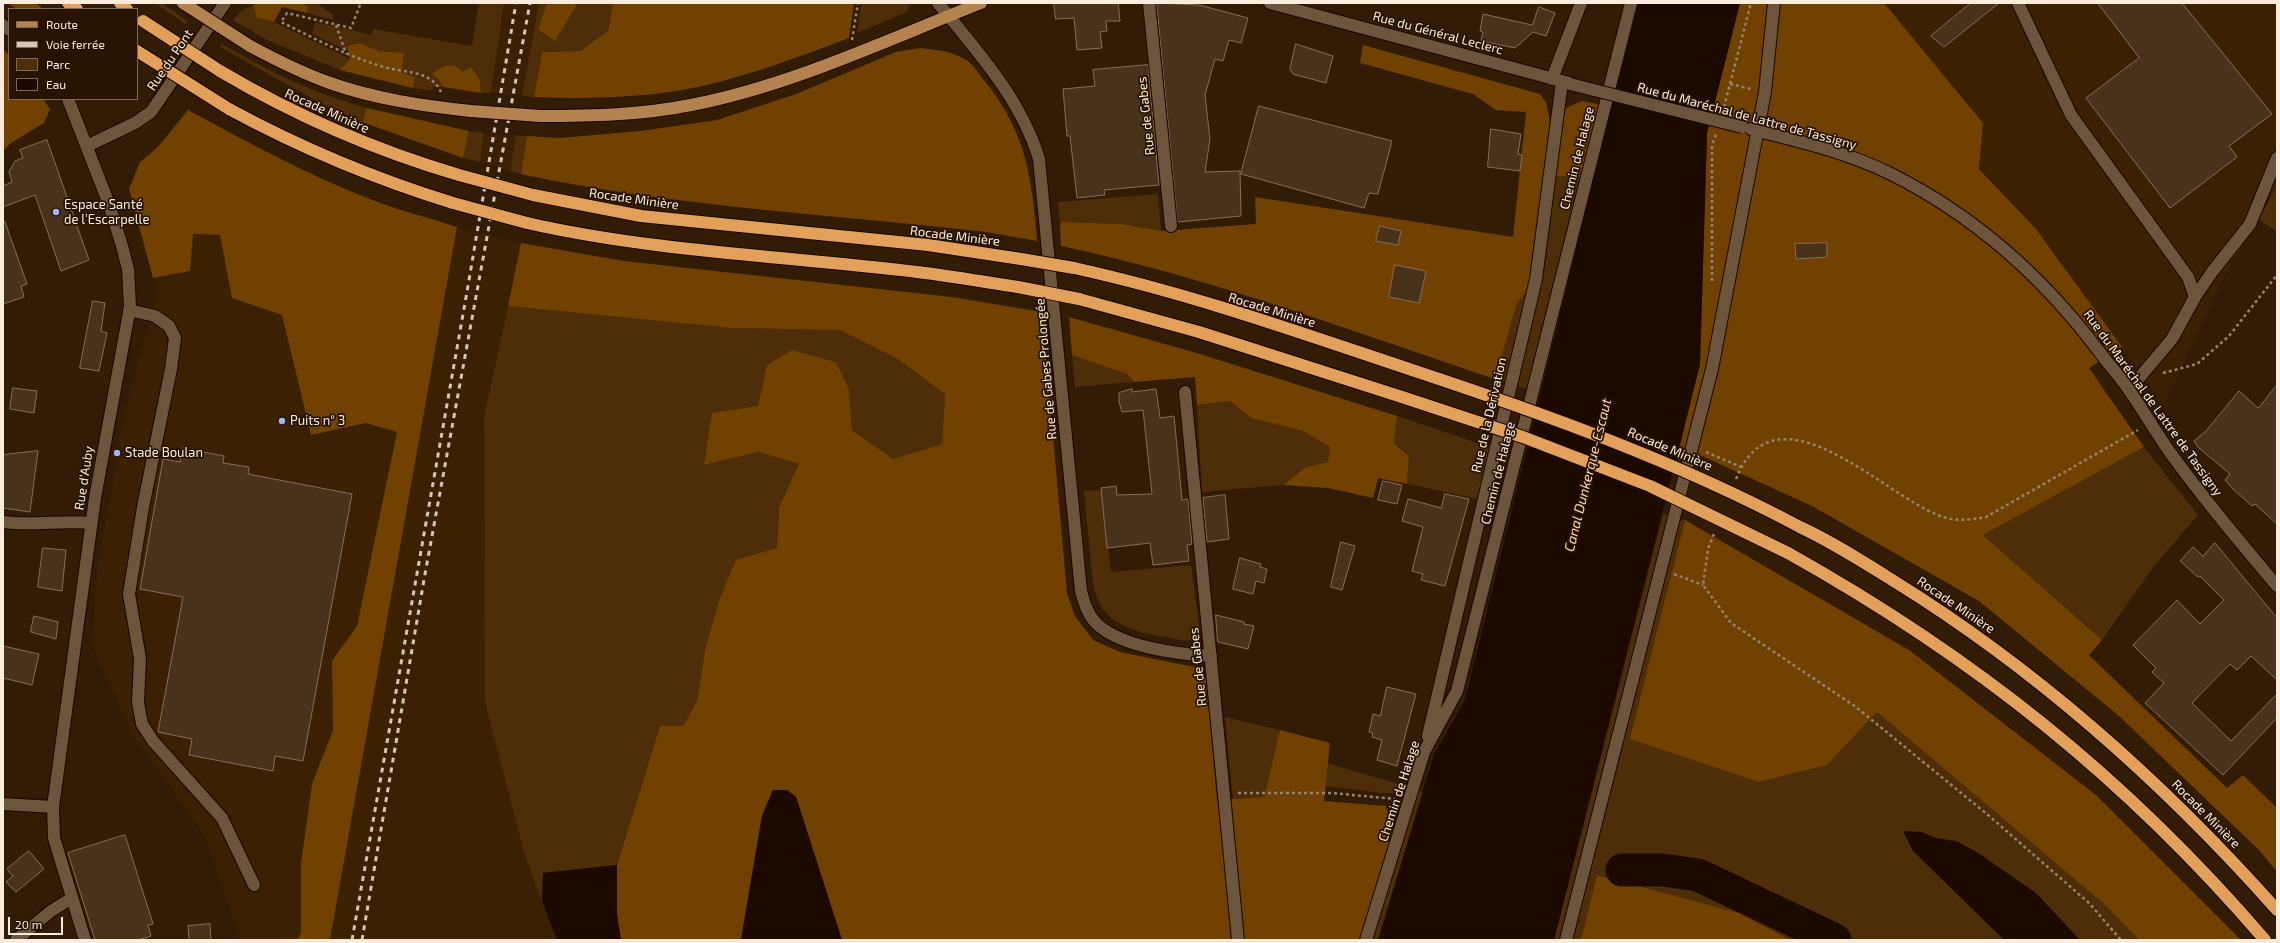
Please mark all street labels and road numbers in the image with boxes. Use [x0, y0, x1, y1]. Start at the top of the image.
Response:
street label: Rue du Général Leclerc [1371, 8, 1505, 58]
street label: Rue du Pont [144, 26, 196, 94]
street label: Rue de Gabes [1134, 76, 1158, 156]
street label: Rue du Maréchal de Lattre de Tassigny [1636, 79, 1858, 153]
street label: Rocade Minière [282, 85, 372, 137]
street label: Chemin de Halage [1557, 105, 1597, 211]
street label: Rocade Minière [588, 185, 680, 213]
street label: Rocade Minière [909, 223, 1001, 249]
street label: Rocade Minière [1226, 289, 1318, 331]
street label: Rue de Gabes Prolongée [1032, 298, 1060, 440]
street label: Rue du Maréchal de Lattre de Tassigny [2080, 307, 2226, 499]
street label: Rue de la Dérivation [1468, 356, 1510, 474]
street label: Chemin de Halage [1478, 420, 1518, 526]
street label: Rocade Minière [1625, 424, 1715, 474]
street label: Rue d'Auby [71, 445, 97, 511]
street label: Rocade Minière [1914, 573, 1998, 637]
street label: Rue de Gabes [1186, 627, 1210, 707]
street label: Chemin de Halage [1375, 738, 1423, 844]
street label: Rocade Minière [2168, 776, 2244, 852]

